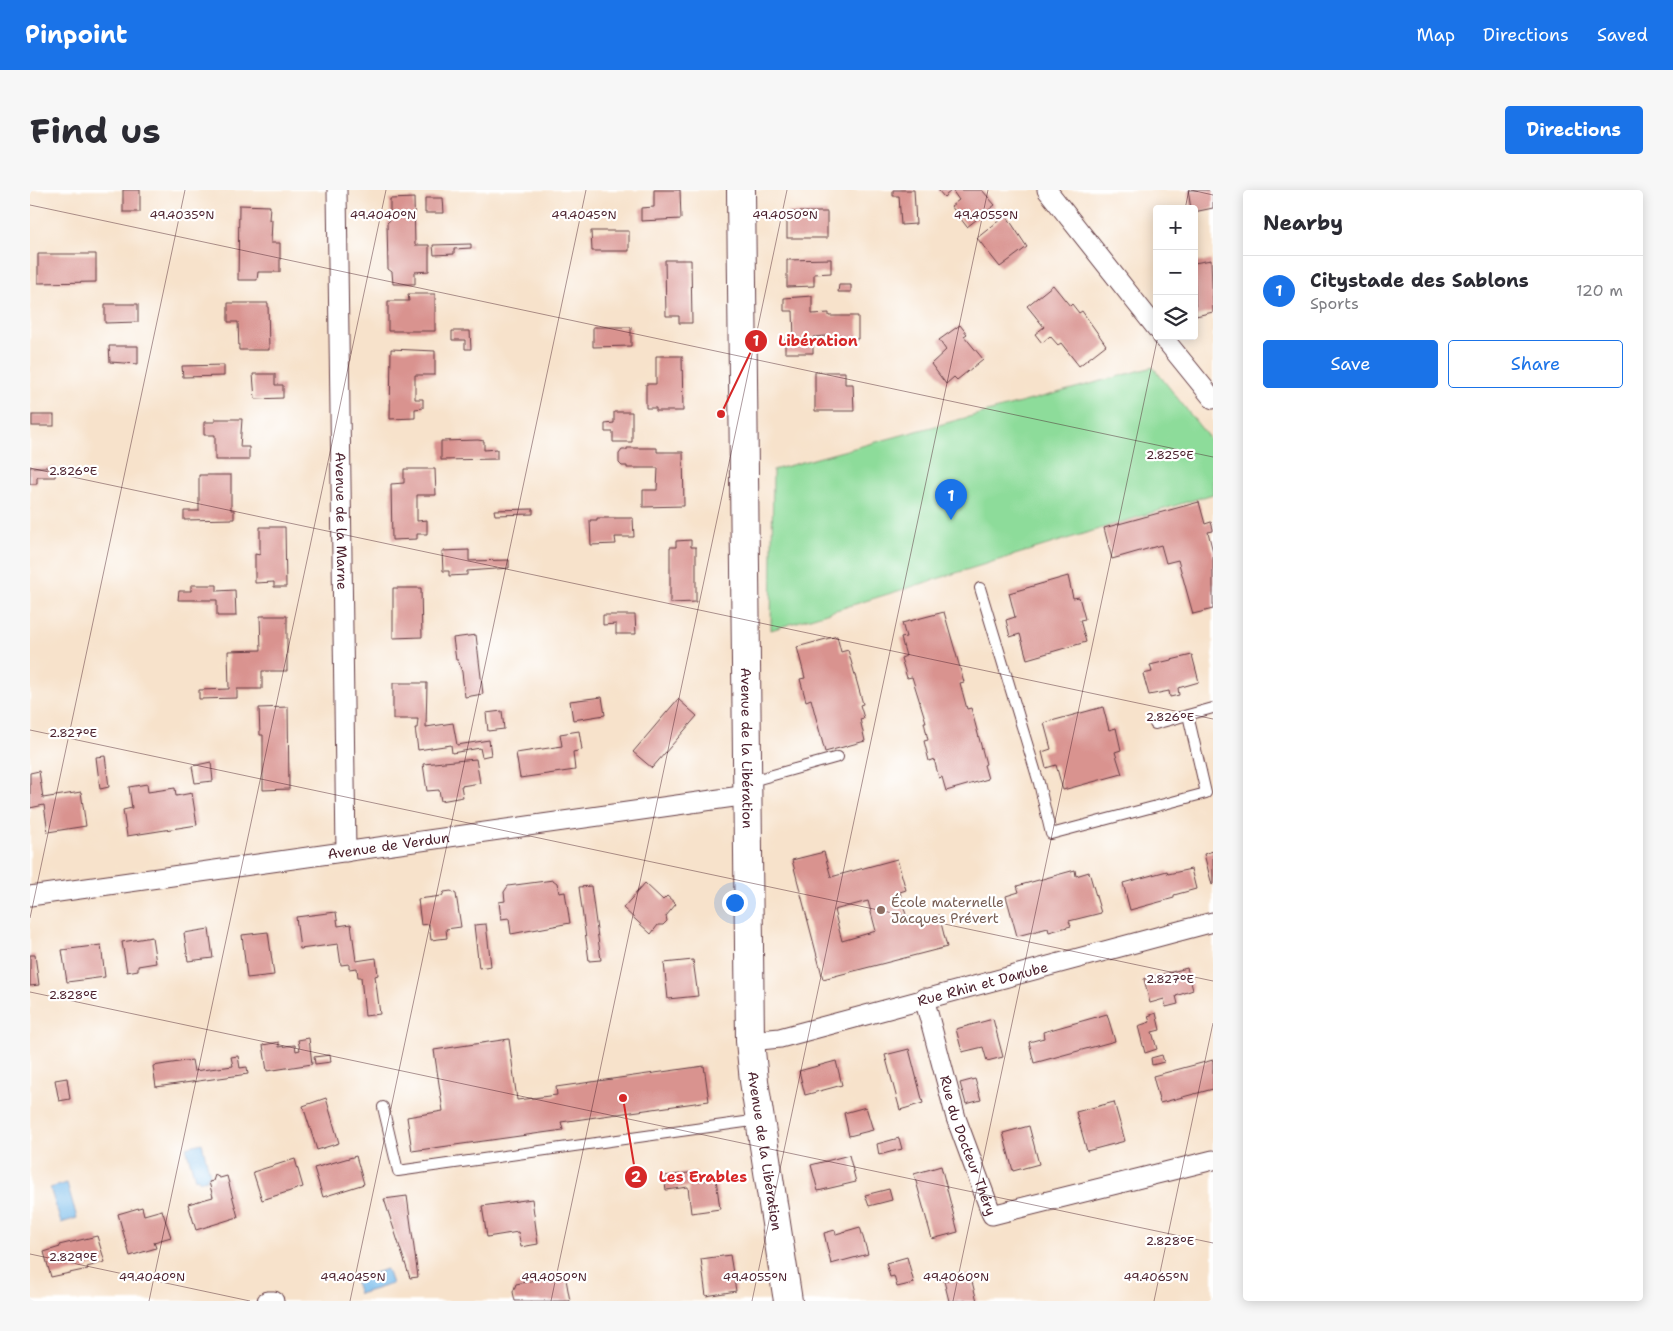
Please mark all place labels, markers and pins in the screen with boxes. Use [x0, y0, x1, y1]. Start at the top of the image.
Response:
callout: Libération [743, 326, 868, 356]
pin: 1 [935, 479, 967, 520]
place label: École maternelle Jacques Prévert [891, 893, 1004, 927]
marker: École maternelle Jacques Prévert [875, 904, 887, 916]
callout: Les Erables [624, 1162, 757, 1192]

